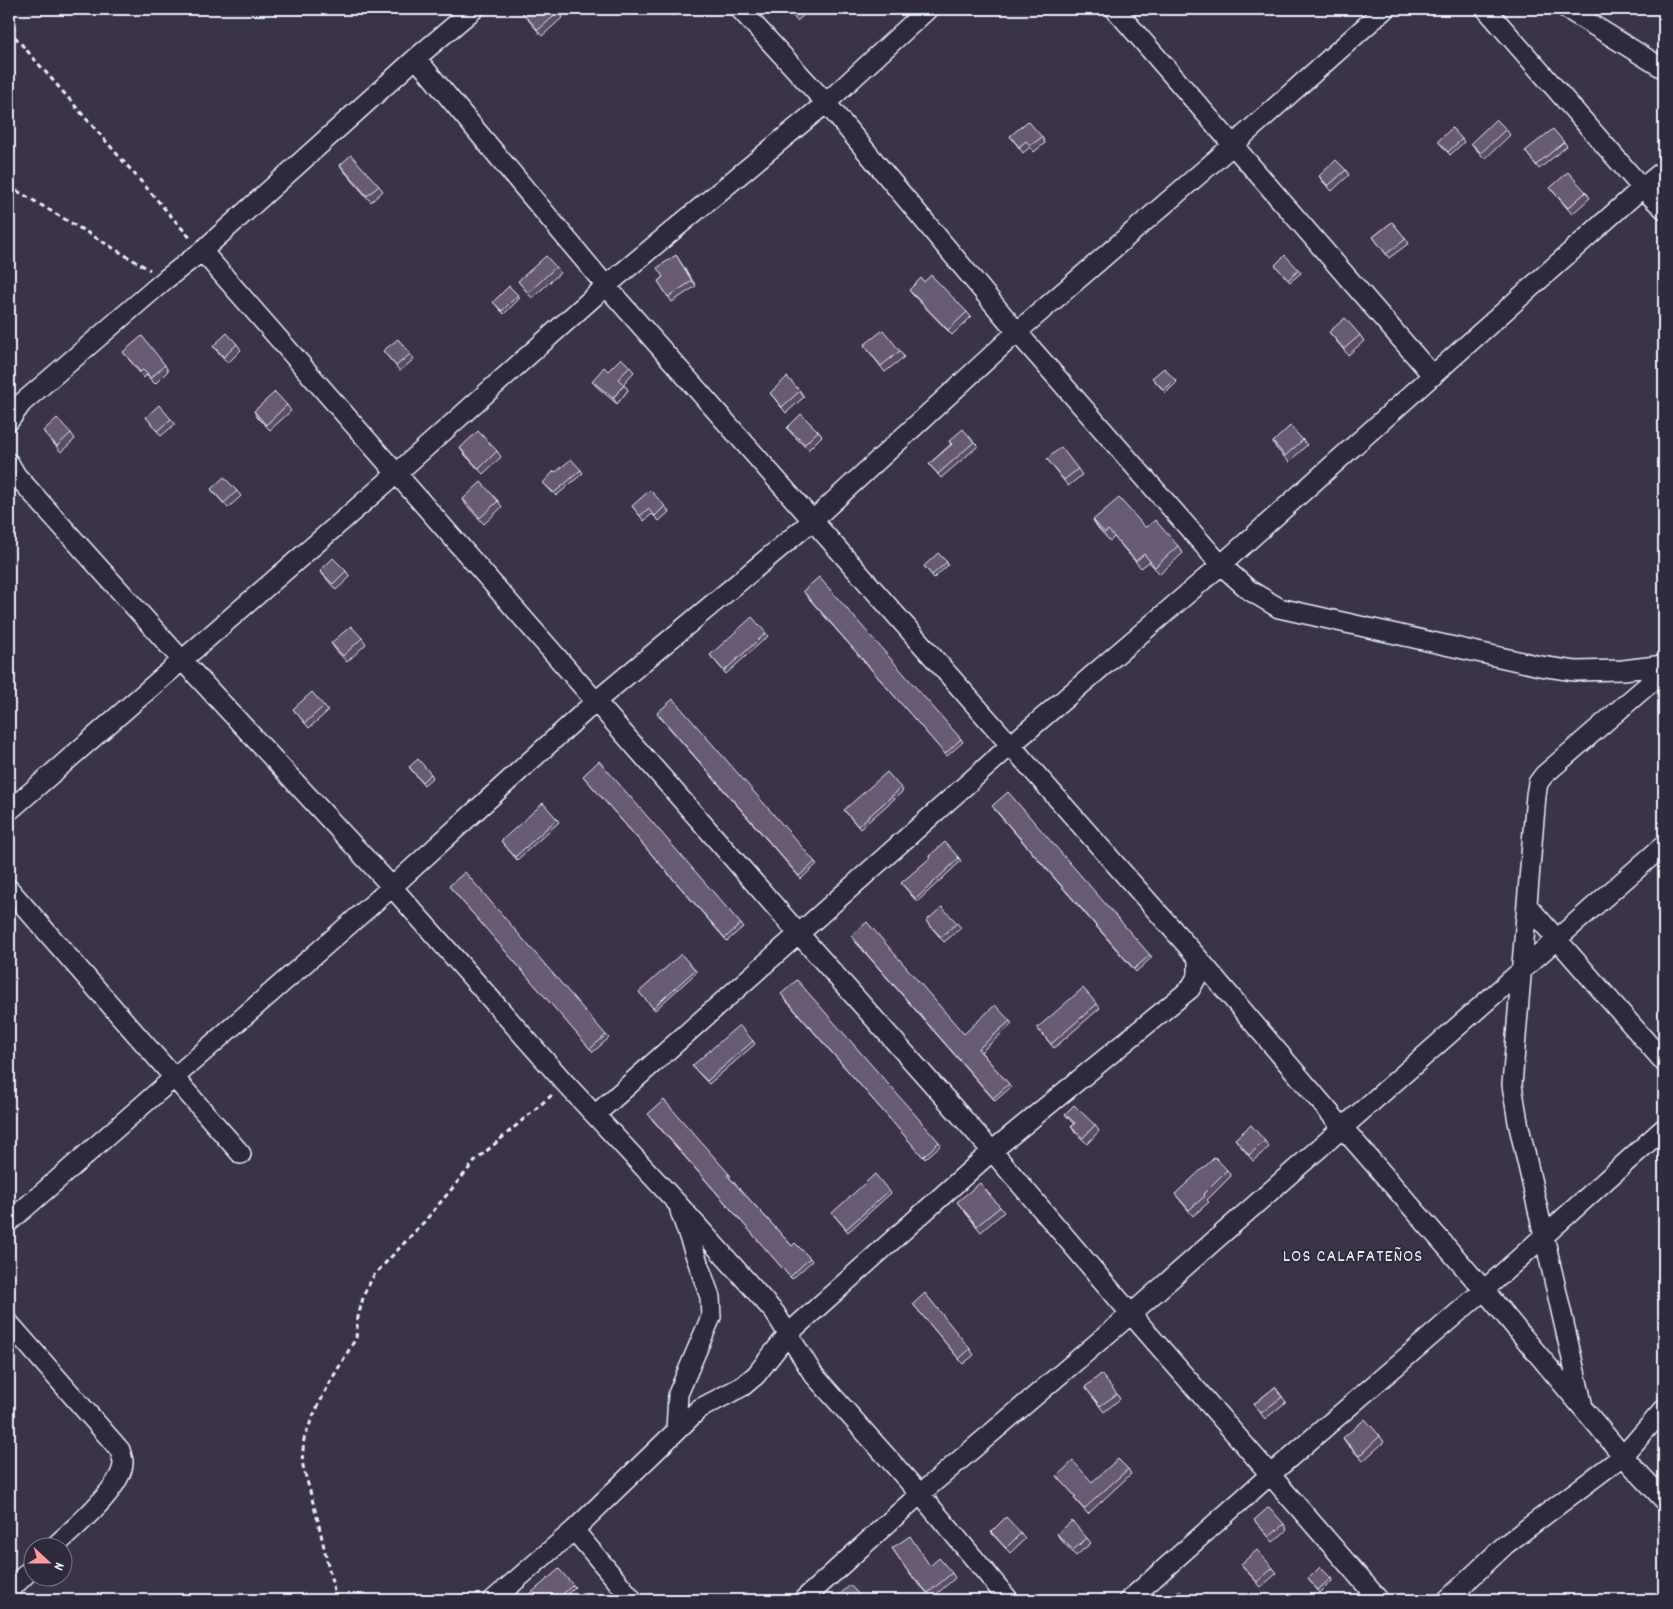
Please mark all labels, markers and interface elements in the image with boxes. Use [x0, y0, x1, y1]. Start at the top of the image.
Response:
district label: LOS CALAFATEÑOS [1283, 1245, 1423, 1270]
north arrow [22, 1536, 72, 1586]
text: N [48, 1559, 69, 1573]

